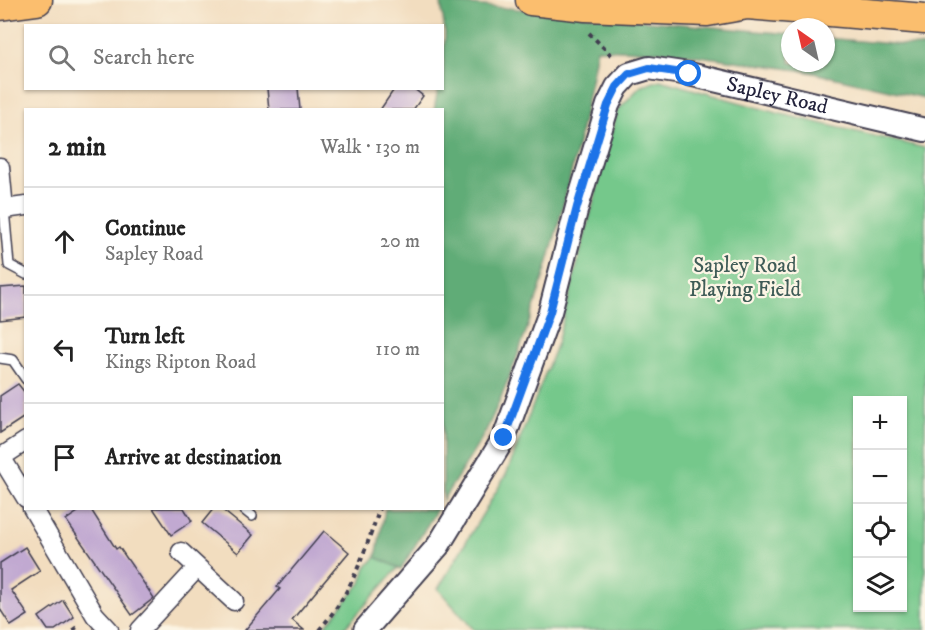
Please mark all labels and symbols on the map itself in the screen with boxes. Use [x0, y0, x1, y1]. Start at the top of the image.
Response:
north arrow [781, 18, 835, 72]
route start [675, 60, 701, 86]
street label: Sapley Road [724, 71, 831, 121]
park label: Sapley Road Playing Field [689, 253, 802, 303]
route end [490, 424, 516, 450]

